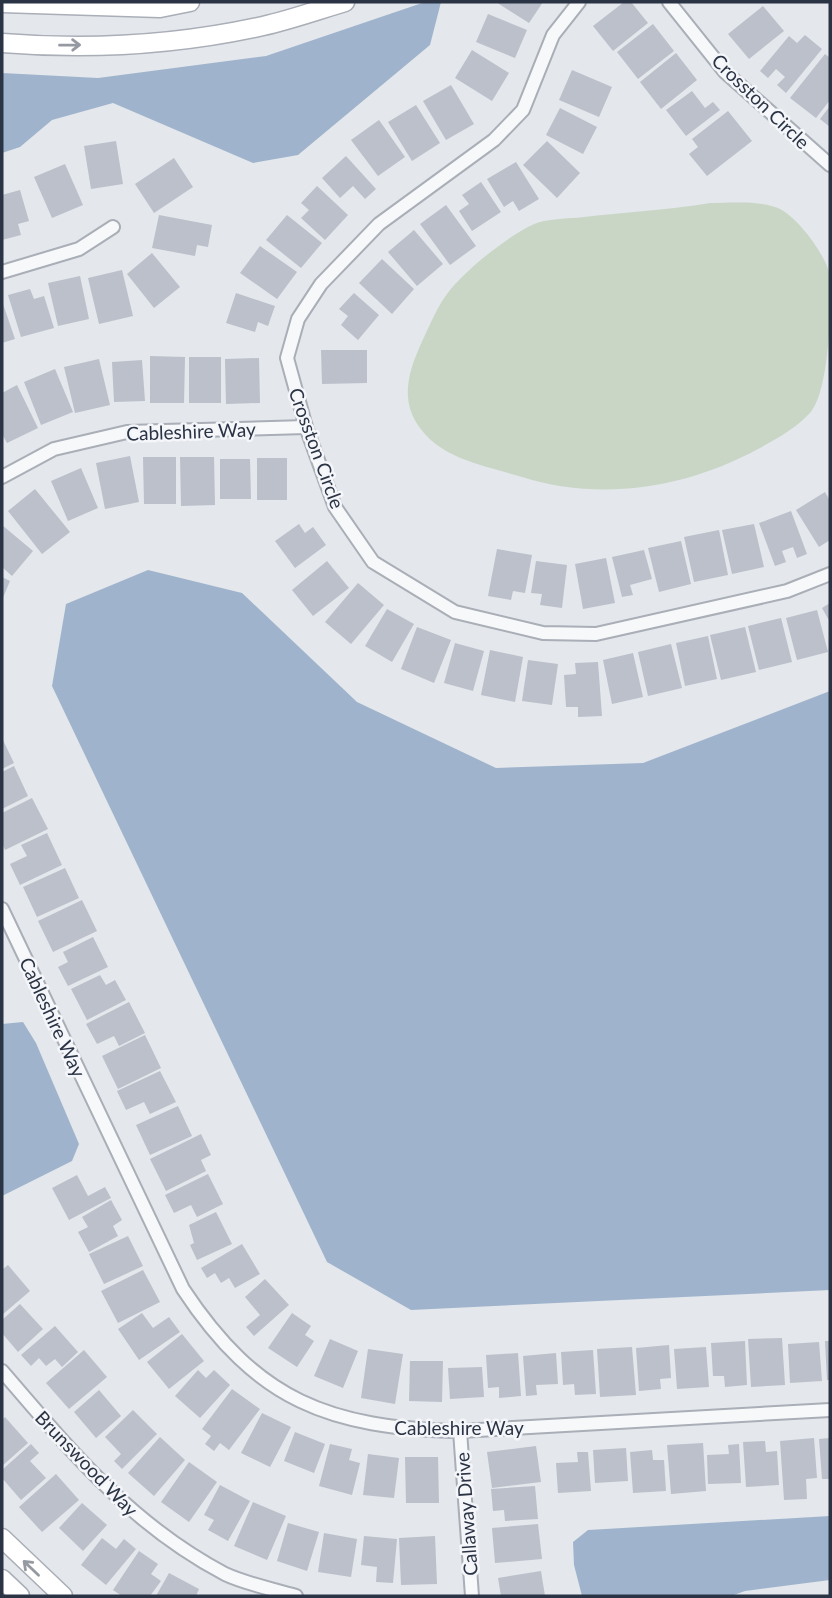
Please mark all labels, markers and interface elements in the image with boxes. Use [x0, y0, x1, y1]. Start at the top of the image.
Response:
one-way arrow [58, 38, 81, 52]
street label: Crosston Circle [707, 49, 815, 153]
street label: Crosston Circle [285, 385, 349, 511]
street label: Cableshire Way [126, 417, 256, 445]
street label: Cableshire Way [15, 953, 91, 1081]
street label: Brunswood Way [31, 1406, 143, 1521]
street label: Cableshire Way [394, 1416, 524, 1439]
street label: Callaway Drive [450, 1451, 482, 1577]
one-way arrow [23, 1559, 40, 1576]

